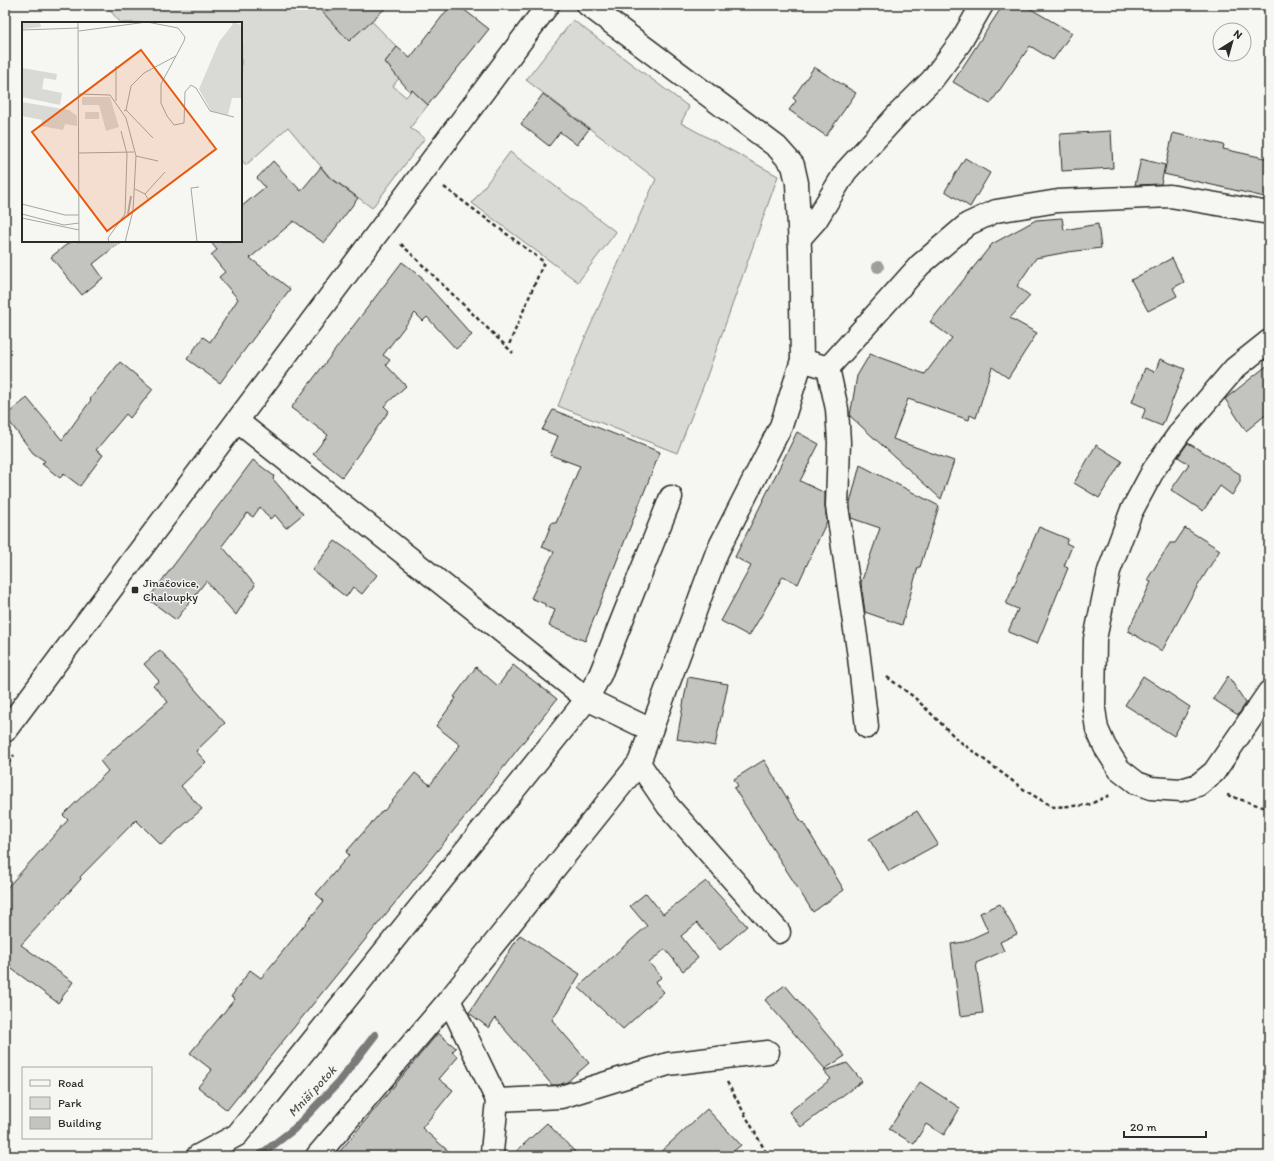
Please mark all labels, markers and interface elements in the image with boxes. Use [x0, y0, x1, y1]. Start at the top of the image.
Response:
inset map [22, 22, 242, 242]
north arrow [1212, 22, 1252, 62]
text: N [1231, 27, 1245, 42]
place label: Jinačovice, Chaloupky [143, 576, 199, 604]
marker: Jinačovice, Chaloupky [130, 585, 140, 595]
water label: Mniší potok [285, 1061, 340, 1120]
legend [22, 1067, 152, 1139]
text: Road [58, 1076, 84, 1090]
text: Park [58, 1096, 82, 1110]
scale bar [1124, 1113, 1206, 1139]
text: Building [58, 1116, 102, 1130]
text: 20 m [1130, 1120, 1157, 1134]

